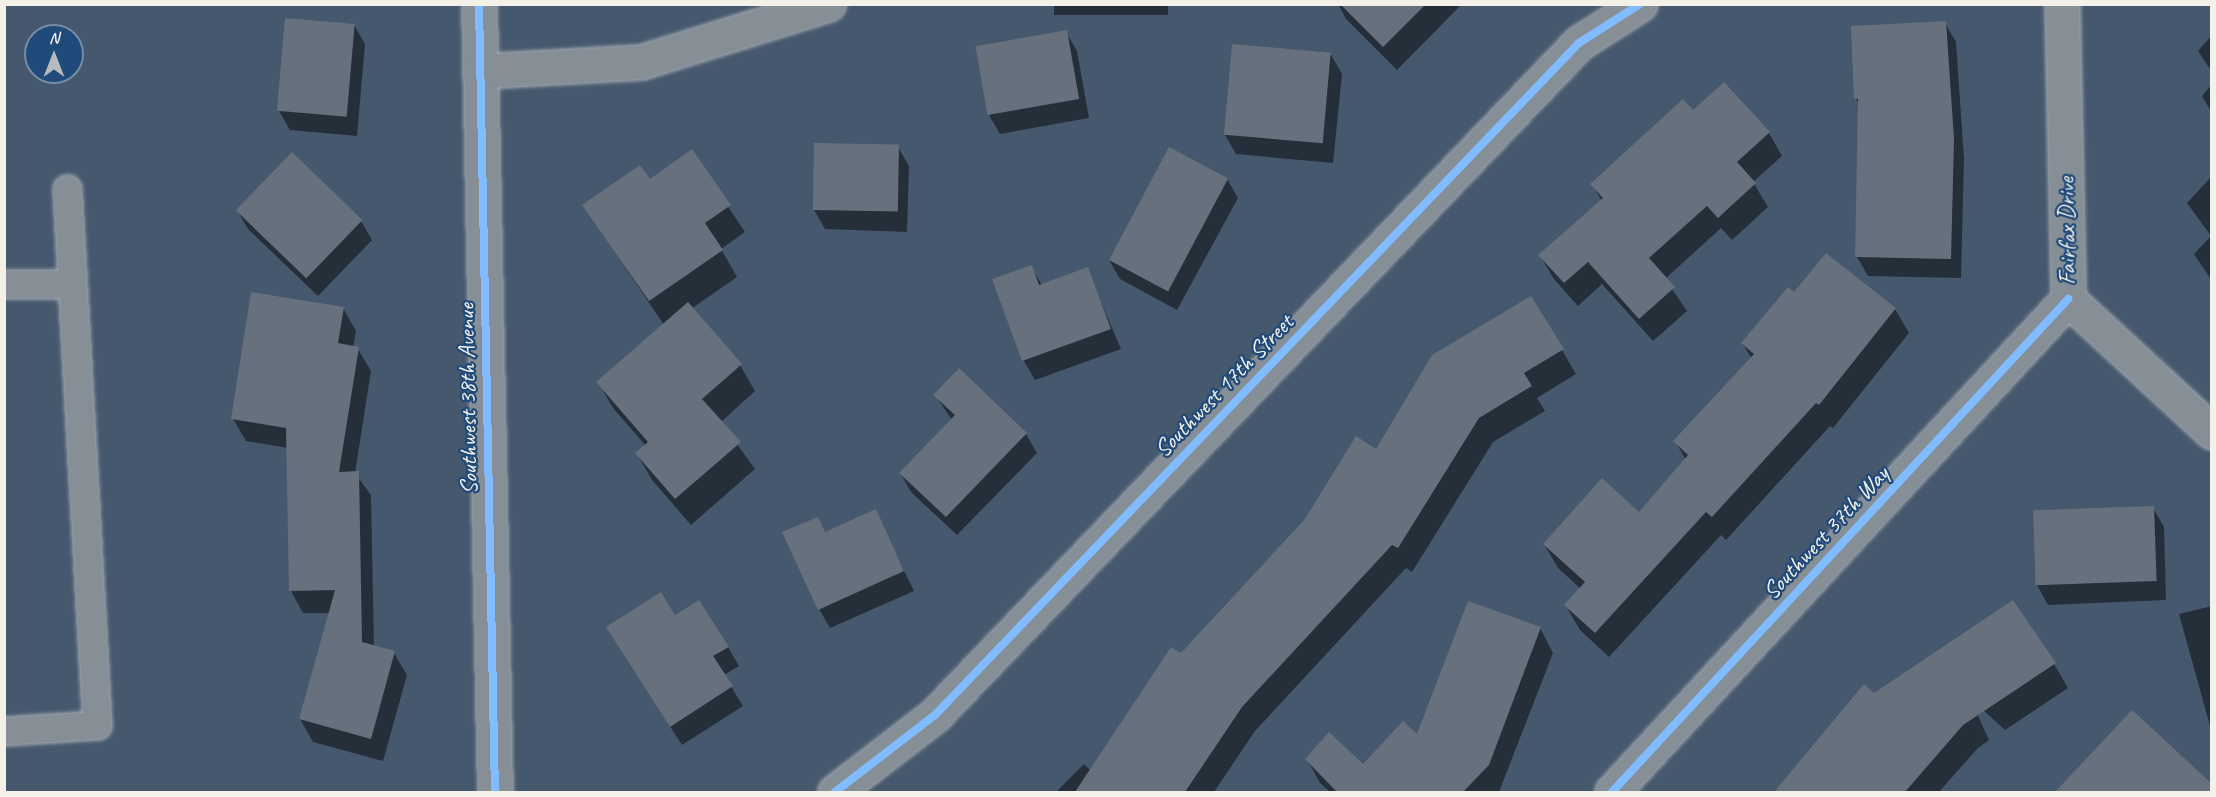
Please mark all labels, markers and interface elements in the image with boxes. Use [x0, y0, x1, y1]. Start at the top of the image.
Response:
north arrow [24, 24, 84, 84]
text: N [49, 28, 59, 48]
street label: Fairfax Drive [2052, 177, 2082, 285]
street label: Southwest 38th Avenue [452, 303, 484, 495]
street label: Southwest 17th Street [1148, 308, 1300, 464]
street label: Southwest 37th Way [1757, 460, 1895, 606]

